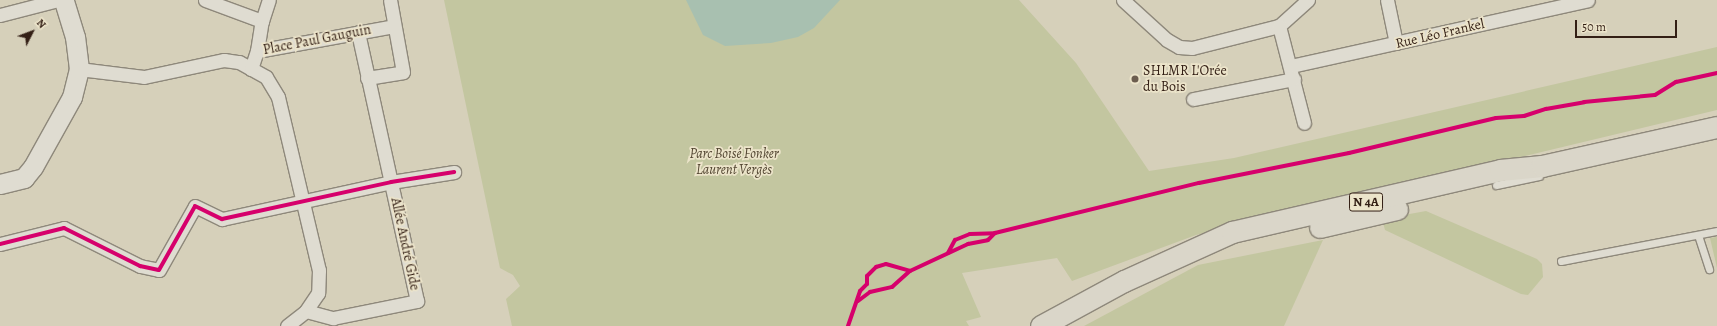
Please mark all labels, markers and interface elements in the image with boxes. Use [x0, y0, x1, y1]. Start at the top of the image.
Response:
north arrow [12, 12, 52, 52]
scale bar [1577, 12, 1679, 38]
text: N [33, 16, 50, 32]
street label: Rue Léo Frankel [1394, 16, 1486, 52]
text: 50 m [1582, 19, 1606, 35]
street label: Place Paul Gauguin [262, 21, 372, 59]
place label: SHLMR L'Orée du Bois [1143, 63, 1227, 96]
marker: SHLMR L'Orée du Bois [1130, 74, 1140, 84]
park label: Parc Boisé Fonker Laurent Vergès [689, 146, 779, 178]
road number: N 4A [1349, 191, 1383, 213]
street label: Allée André Gide [387, 196, 423, 292]

